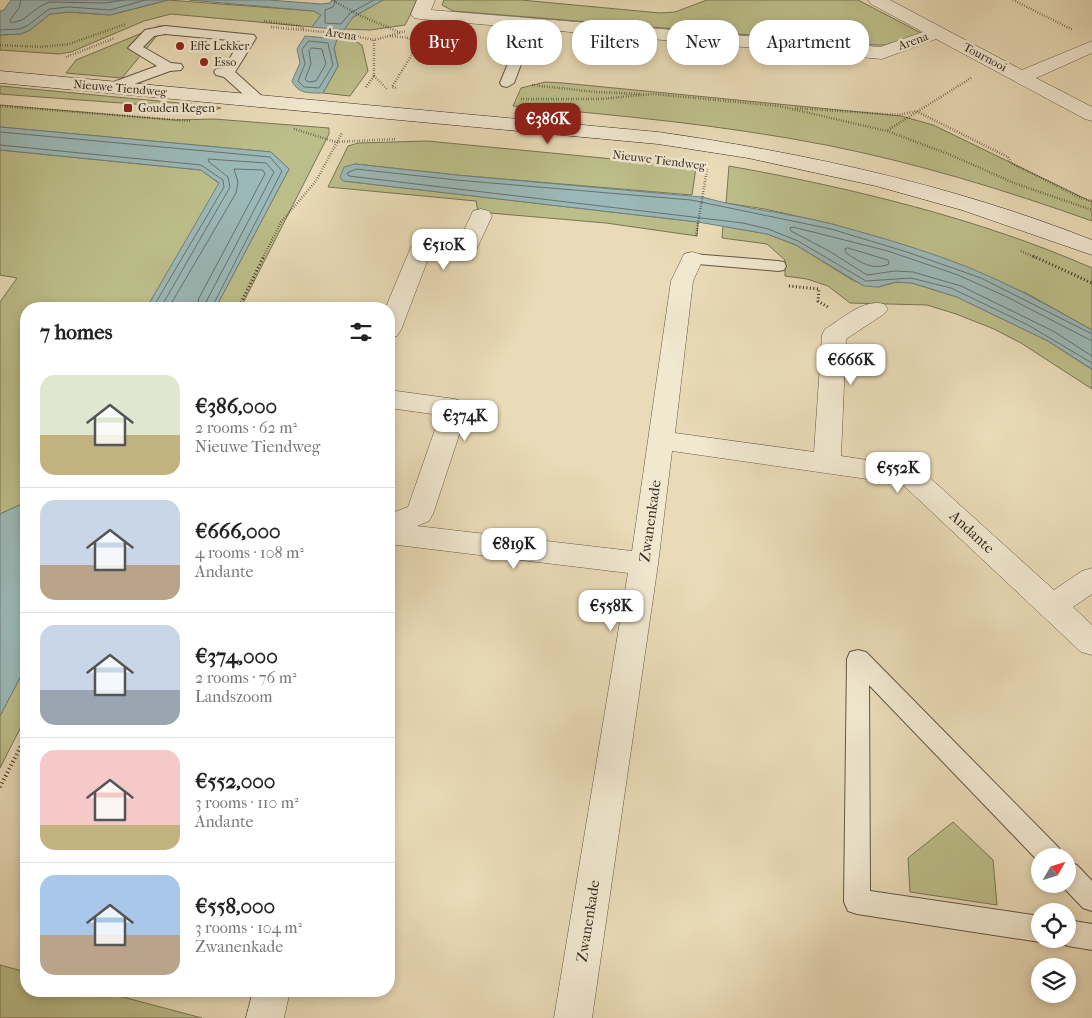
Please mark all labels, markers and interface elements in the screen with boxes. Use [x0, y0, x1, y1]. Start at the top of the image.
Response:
chip: Buy [410, 20, 477, 65]
chip: Rent [487, 20, 562, 65]
chip: Filters [572, 20, 657, 65]
chip: New [667, 20, 739, 65]
chip: Apartment [749, 20, 869, 65]
street label: Arena [324, 25, 358, 43]
street label: Arena [895, 29, 931, 53]
place label: Effe Lekker [190, 39, 250, 53]
marker: Effe Lekker [174, 40, 186, 52]
street label: Tournooi [961, 40, 1010, 75]
place label: Esso [214, 55, 236, 69]
marker: Esso [198, 56, 210, 68]
street label: Nieuwe Tiendweg [73, 77, 168, 99]
place label: Gouden Regen [138, 101, 215, 115]
marker: Gouden Regen [122, 102, 134, 114]
pin: €386K [513, 102, 583, 145]
text: €386K [526, 109, 570, 128]
street label: Nieuwe Tiendweg [612, 147, 707, 173]
pin: €510K [409, 228, 479, 271]
text: €510K [423, 235, 465, 254]
icon: filters [347, 318, 375, 346]
text: 7 homes [40, 320, 112, 344]
pin: €666K [816, 344, 886, 386]
text: €666K [827, 350, 875, 369]
text: €386,000 [195, 394, 277, 418]
icon: home [80, 395, 140, 455]
pin: €374K [430, 400, 500, 442]
text: €374K [443, 406, 487, 425]
text: 2 rooms · 62 m² [195, 418, 297, 437]
text: Nieuwe Tiendweg [195, 437, 320, 456]
pin: €552K [863, 452, 933, 494]
text: €552K [876, 458, 920, 477]
street label: Zwanenkade [635, 478, 665, 563]
street label: Andante [945, 506, 999, 558]
text: €666,000 [195, 519, 281, 543]
icon: home [80, 520, 140, 580]
pin: €819K [479, 528, 549, 570]
text: €819K [492, 534, 536, 553]
text: 4 rooms · 108 m² [195, 543, 304, 562]
text: Andante [195, 562, 254, 581]
pin: €558K [576, 590, 646, 632]
text: €558K [590, 596, 632, 615]
text: €374,000 [195, 644, 278, 668]
icon: home [80, 645, 140, 705]
text: 2 rooms · 76 m² [195, 668, 296, 687]
text: Landszoom [195, 687, 272, 706]
text: €552,000 [195, 769, 275, 793]
icon: home [80, 770, 140, 830]
text: 3 rooms · 110 m² [195, 793, 299, 812]
text: Andante [195, 812, 254, 831]
north arrow [1031, 848, 1076, 892]
map controls [1031, 848, 1076, 1003]
street label: Zwanenkade [573, 878, 603, 963]
text: €558,000 [195, 894, 275, 918]
icon: home [80, 895, 140, 955]
button: locate [1031, 903, 1076, 948]
text: 3 rooms · 104 m² [195, 918, 302, 937]
text: Zwanenkade [195, 937, 283, 956]
button: layers [1031, 958, 1076, 1003]

